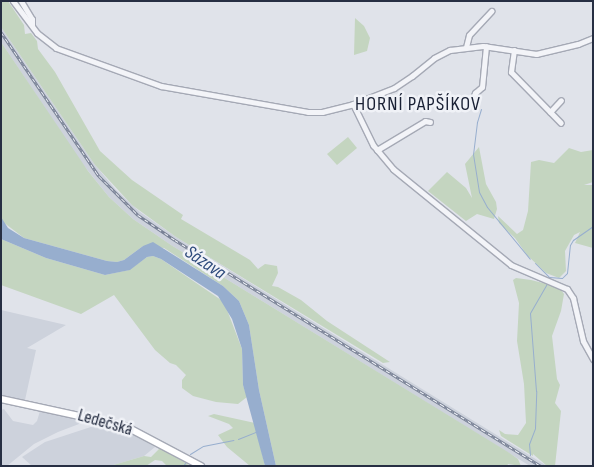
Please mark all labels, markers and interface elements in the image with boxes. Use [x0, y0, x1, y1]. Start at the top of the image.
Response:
district label: HORNÍ PAPŠÍKOV [353, 92, 483, 116]
water label: Sázava [180, 241, 230, 285]
street label: Ledečská [75, 405, 135, 441]

